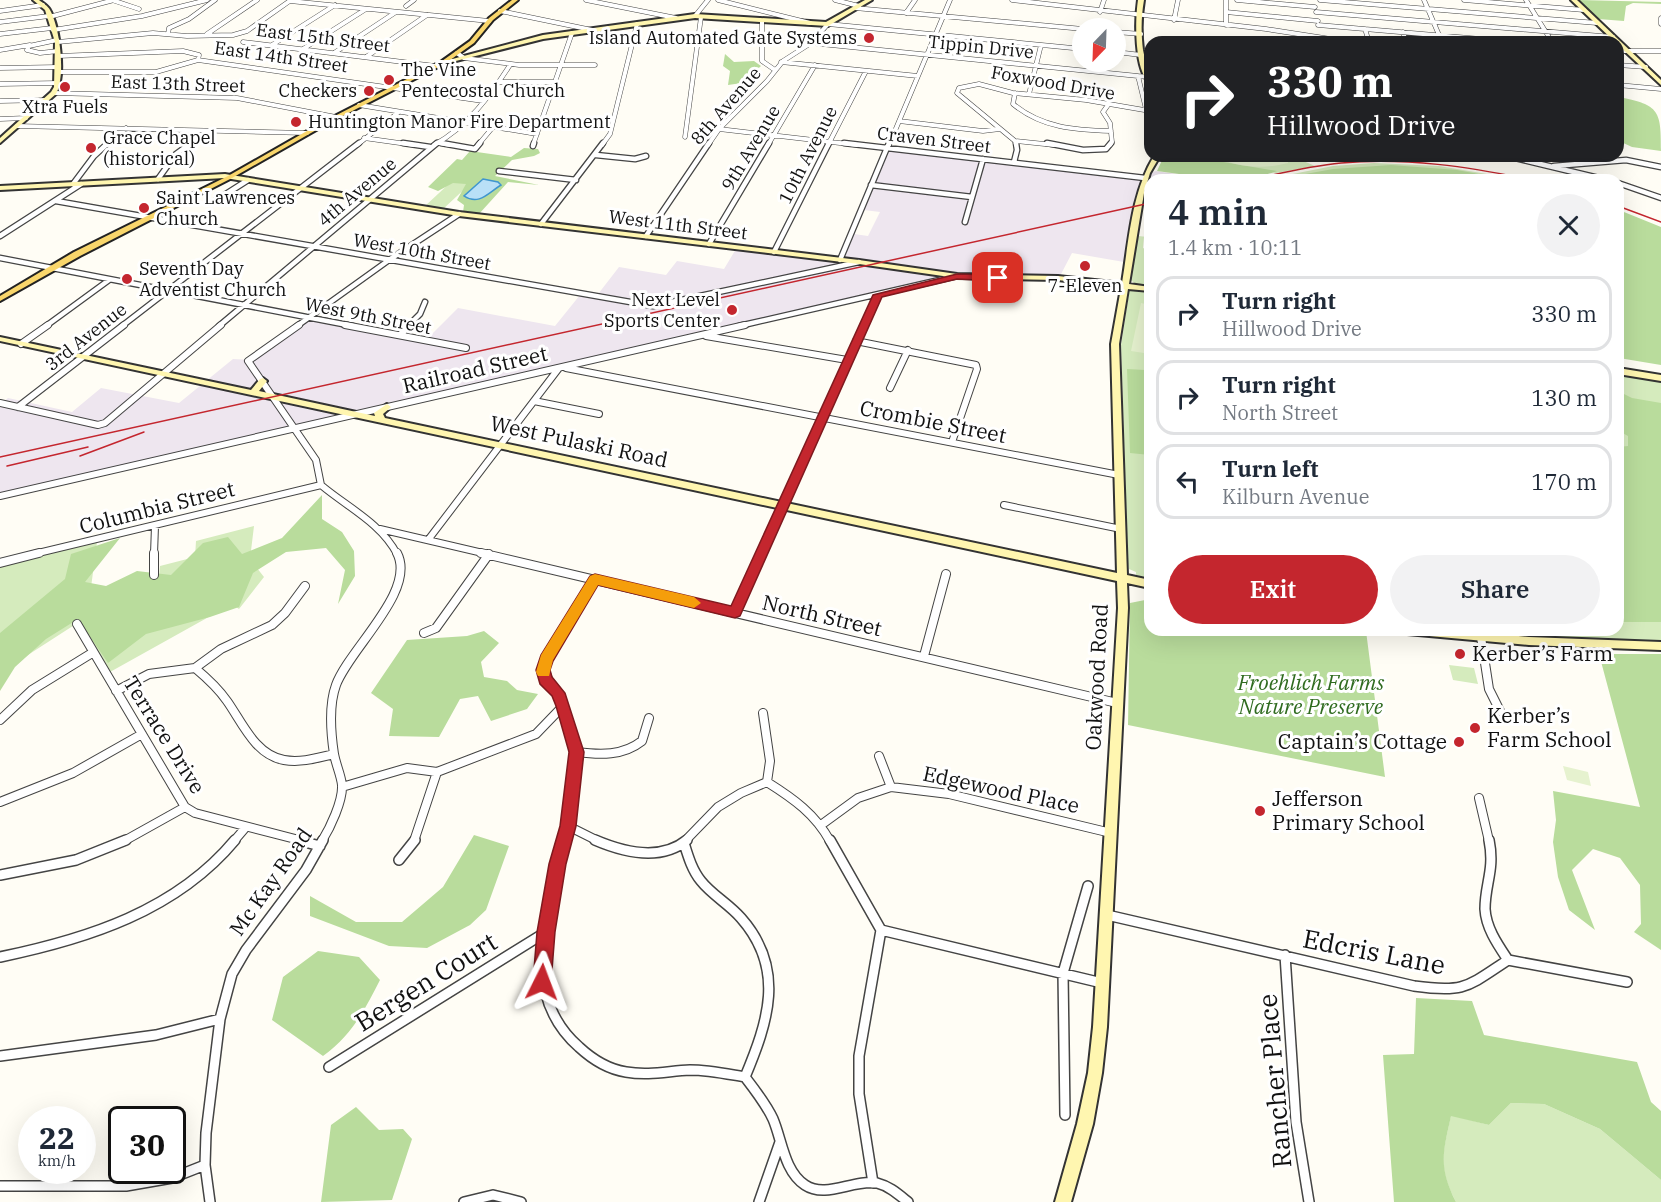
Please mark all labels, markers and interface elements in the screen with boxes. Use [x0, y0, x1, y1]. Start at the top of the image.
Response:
street label: East 15th Street [255, 18, 391, 57]
north arrow [1072, 18, 1126, 72]
map controls [1072, 18, 1126, 72]
place label: Island Automated Gate Systems [589, 26, 857, 49]
street label: Tippin Drive [927, 30, 1035, 63]
marker: Island Automated Gate Systems [862, 31, 876, 45]
street label: East 14th Street [213, 36, 349, 77]
text: 330 m [1267, 54, 1393, 109]
place label: The Vine Pentecostal Church [401, 58, 565, 102]
street label: Foxwood Drive [989, 60, 1117, 105]
icon: right [1168, 60, 1246, 138]
street label: 8th Avenue [686, 62, 766, 149]
street label: East 13th Street [110, 70, 246, 97]
marker: The Vine Pentecostal Church [382, 73, 396, 87]
place label: Checkers [279, 79, 357, 102]
marker: Xtra Fuels [58, 80, 72, 94]
marker: Checkers [362, 84, 376, 98]
place label: Xtra Fuels [22, 95, 108, 118]
street label: 9th Avenue [716, 101, 785, 195]
street label: 10th Avenue [773, 102, 842, 208]
text: Hillwood Drive [1267, 107, 1456, 142]
place label: Huntington Manor Fire Department [308, 110, 611, 133]
marker: Huntington Manor Fire Department [289, 115, 303, 129]
street label: Craven Street [876, 121, 992, 158]
place label: Grace Chapel (historical) [103, 126, 216, 170]
marker: Grace Chapel (historical) [84, 141, 98, 155]
street label: 4th Avenue [313, 152, 401, 231]
place label: Saint Lawrences Church [156, 186, 295, 230]
text: 4 min [1168, 188, 1268, 235]
button: close [1537, 194, 1600, 257]
marker: Saint Lawrences Church [137, 201, 151, 215]
street label: West 11th Street [607, 205, 749, 244]
street label: West 10th Street [351, 228, 493, 275]
text: 1.4 km · 10:11 [1168, 234, 1302, 261]
pin [972, 252, 1023, 303]
place label: Seventh Day Adventist Church [139, 257, 287, 301]
marker: 7-Eleven [1078, 259, 1092, 273]
icon: arrive [981, 261, 1014, 294]
marker: Seventh Day Adventist Church [120, 272, 134, 286]
place label: 7-Eleven [1047, 274, 1123, 297]
text: Turn right [1222, 286, 1336, 315]
place label: Next Level Sports Center [604, 288, 720, 332]
street label: West 9th Street [303, 292, 433, 339]
icon: right [1171, 297, 1204, 330]
street label: 3rd Avenue [40, 298, 131, 376]
text: 330 m [1531, 299, 1597, 328]
marker: Next Level Sports Center [725, 303, 739, 317]
text: Hillwood Drive [1222, 315, 1362, 342]
street label: Railroad Street [400, 339, 550, 399]
text: Turn right [1222, 370, 1336, 399]
icon: right [1171, 381, 1204, 414]
text: 130 m [1531, 383, 1597, 412]
street label: Crombie Street [858, 393, 1009, 449]
text: North Street [1222, 399, 1338, 426]
street label: West Pulaski Road [488, 409, 671, 474]
text: Turn left [1222, 454, 1318, 483]
icon: left [1171, 465, 1204, 498]
text: 170 m [1531, 467, 1597, 496]
street label: Columbia Street [76, 474, 237, 540]
text: Kilburn Avenue [1222, 483, 1369, 510]
button: Exit [1168, 555, 1378, 624]
button: Share [1390, 555, 1600, 624]
street label: North Street [760, 588, 885, 642]
street label: Oakwood Road [1078, 603, 1114, 751]
place label: Kerber’s Farm [1472, 639, 1613, 667]
marker: Kerber’s Farm [1453, 647, 1467, 661]
park label: Froehlich Farms Nature Preserve [1237, 668, 1384, 720]
street label: Terrace Drive [118, 670, 212, 799]
place label: Kerber’s Farm School [1487, 701, 1611, 753]
marker: Kerber’s Farm School [1468, 721, 1482, 735]
place label: Captain’s Cottage [1278, 727, 1447, 755]
marker: Captain’s Cottage [1452, 735, 1466, 749]
street label: Edgewood Place [920, 759, 1082, 819]
place label: Jefferson Primary School [1272, 784, 1425, 836]
marker: Jefferson Primary School [1253, 804, 1267, 818]
street label: Mc Kay Road [223, 822, 318, 941]
street label: Edcris Lane [1300, 921, 1448, 981]
street label: Bergen Court [348, 924, 503, 1038]
position arrow [510, 950, 574, 1014]
street label: Rancher Place [1249, 993, 1299, 1170]
speed limit sign: 30 [108, 1106, 186, 1184]
text: 22 [39, 1118, 75, 1157]
text: km/h [38, 1151, 76, 1170]

